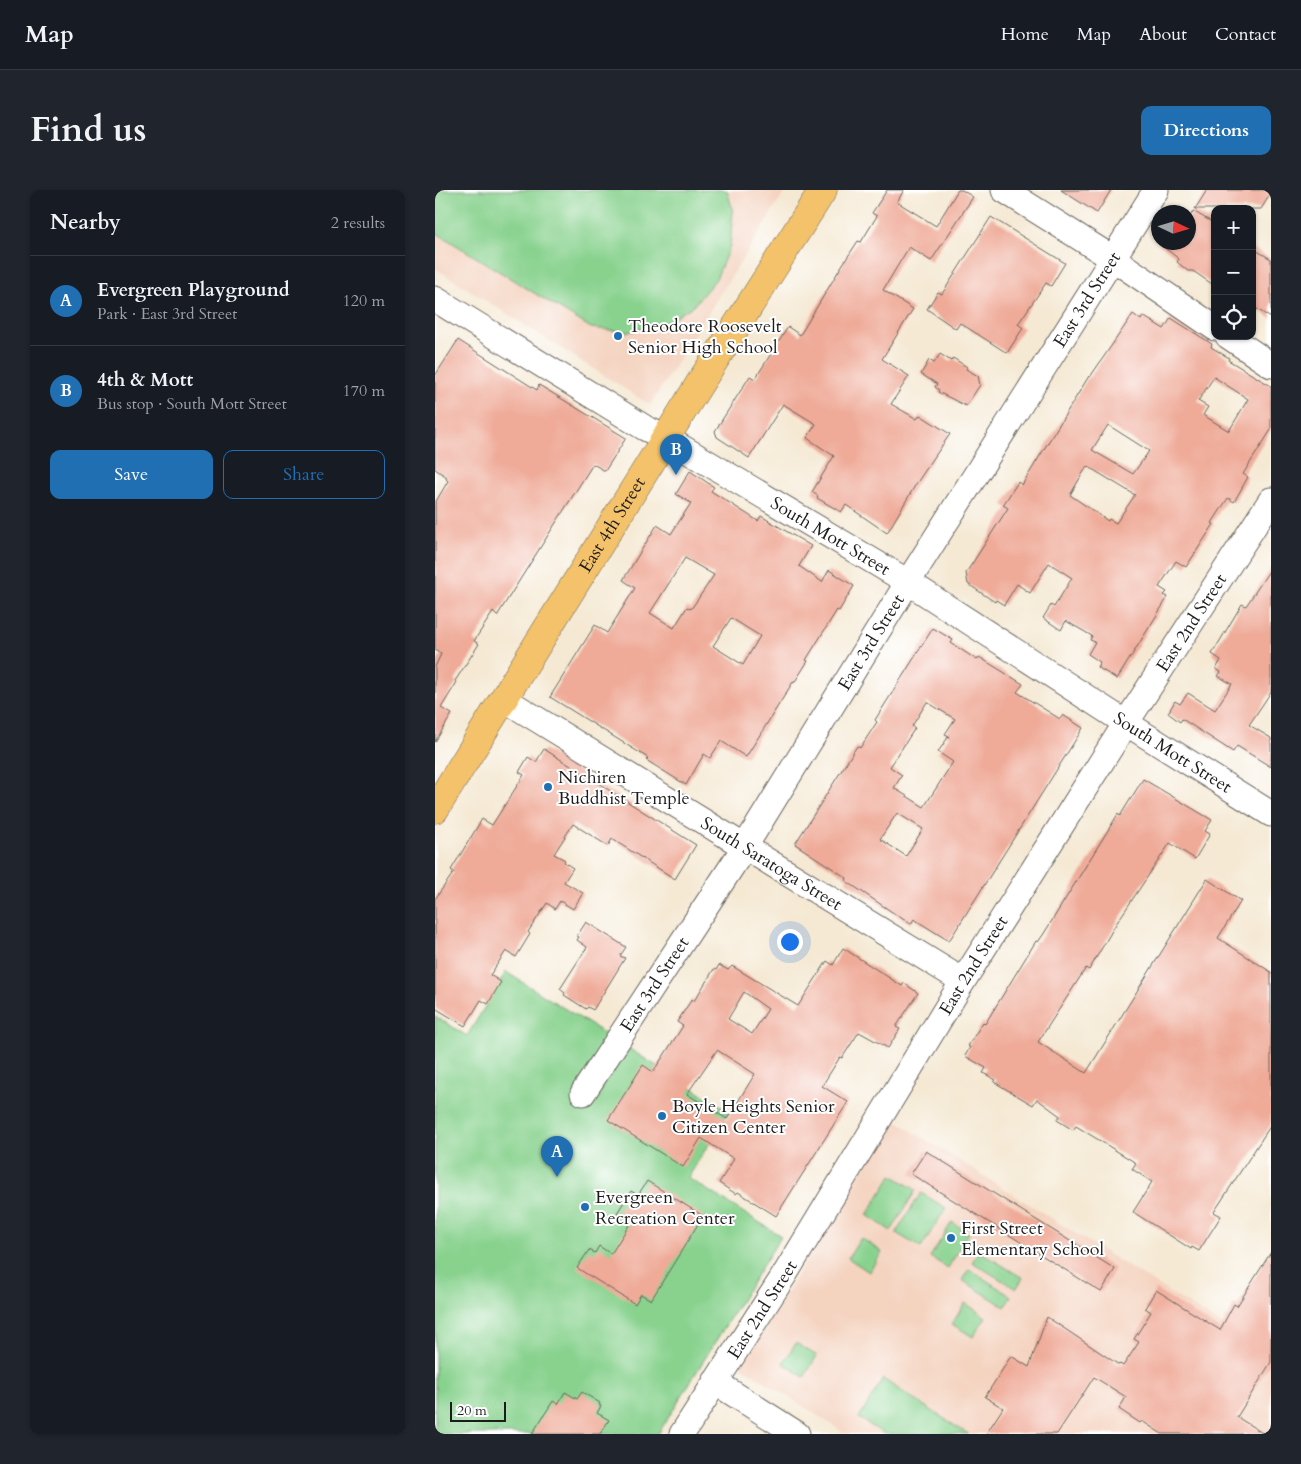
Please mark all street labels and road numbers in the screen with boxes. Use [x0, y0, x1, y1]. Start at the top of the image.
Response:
street label: East 3rd Street [1047, 246, 1127, 352]
street label: East 4th Street [573, 472, 651, 577]
street label: South Mott Street [766, 490, 895, 581]
street label: East 2nd Street [1150, 568, 1233, 677]
street label: East 3rd Street [832, 589, 910, 695]
street label: South Mott Street [1109, 706, 1237, 799]
street label: South Saratoga Street [696, 810, 847, 917]
street label: East 2nd Street [933, 910, 1014, 1020]
street label: East 3rd Street [614, 932, 695, 1037]
street label: East 2nd Street [721, 1255, 803, 1364]

